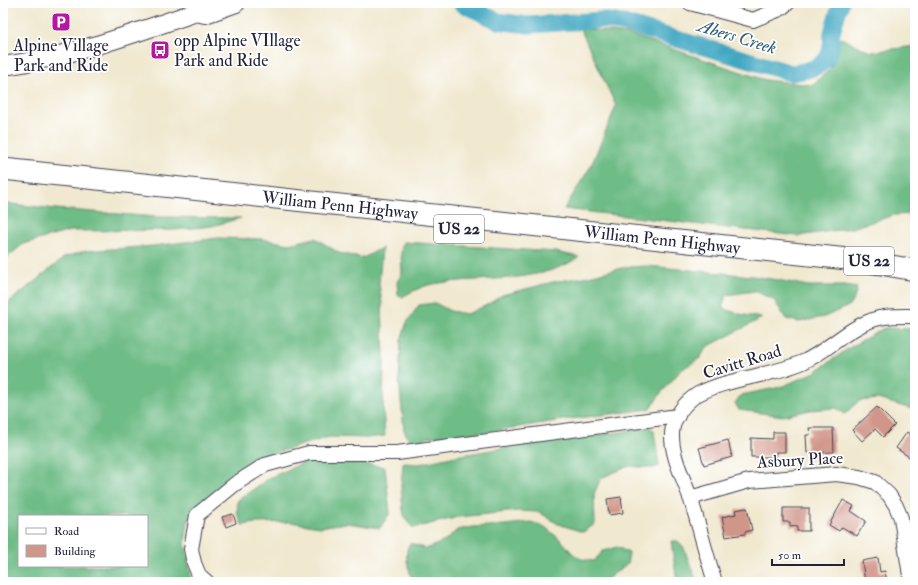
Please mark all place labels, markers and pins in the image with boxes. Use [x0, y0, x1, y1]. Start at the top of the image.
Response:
parking icon: Alpine Village Park and Ride [50, 11, 72, 33]
place label: opp Alpine VIllage Park and Ride [174, 30, 301, 71]
place label: Alpine Village Park and Ride [12, 35, 109, 76]
bus stop icon: opp Alpine VIllage Park and Ride [149, 39, 171, 61]

